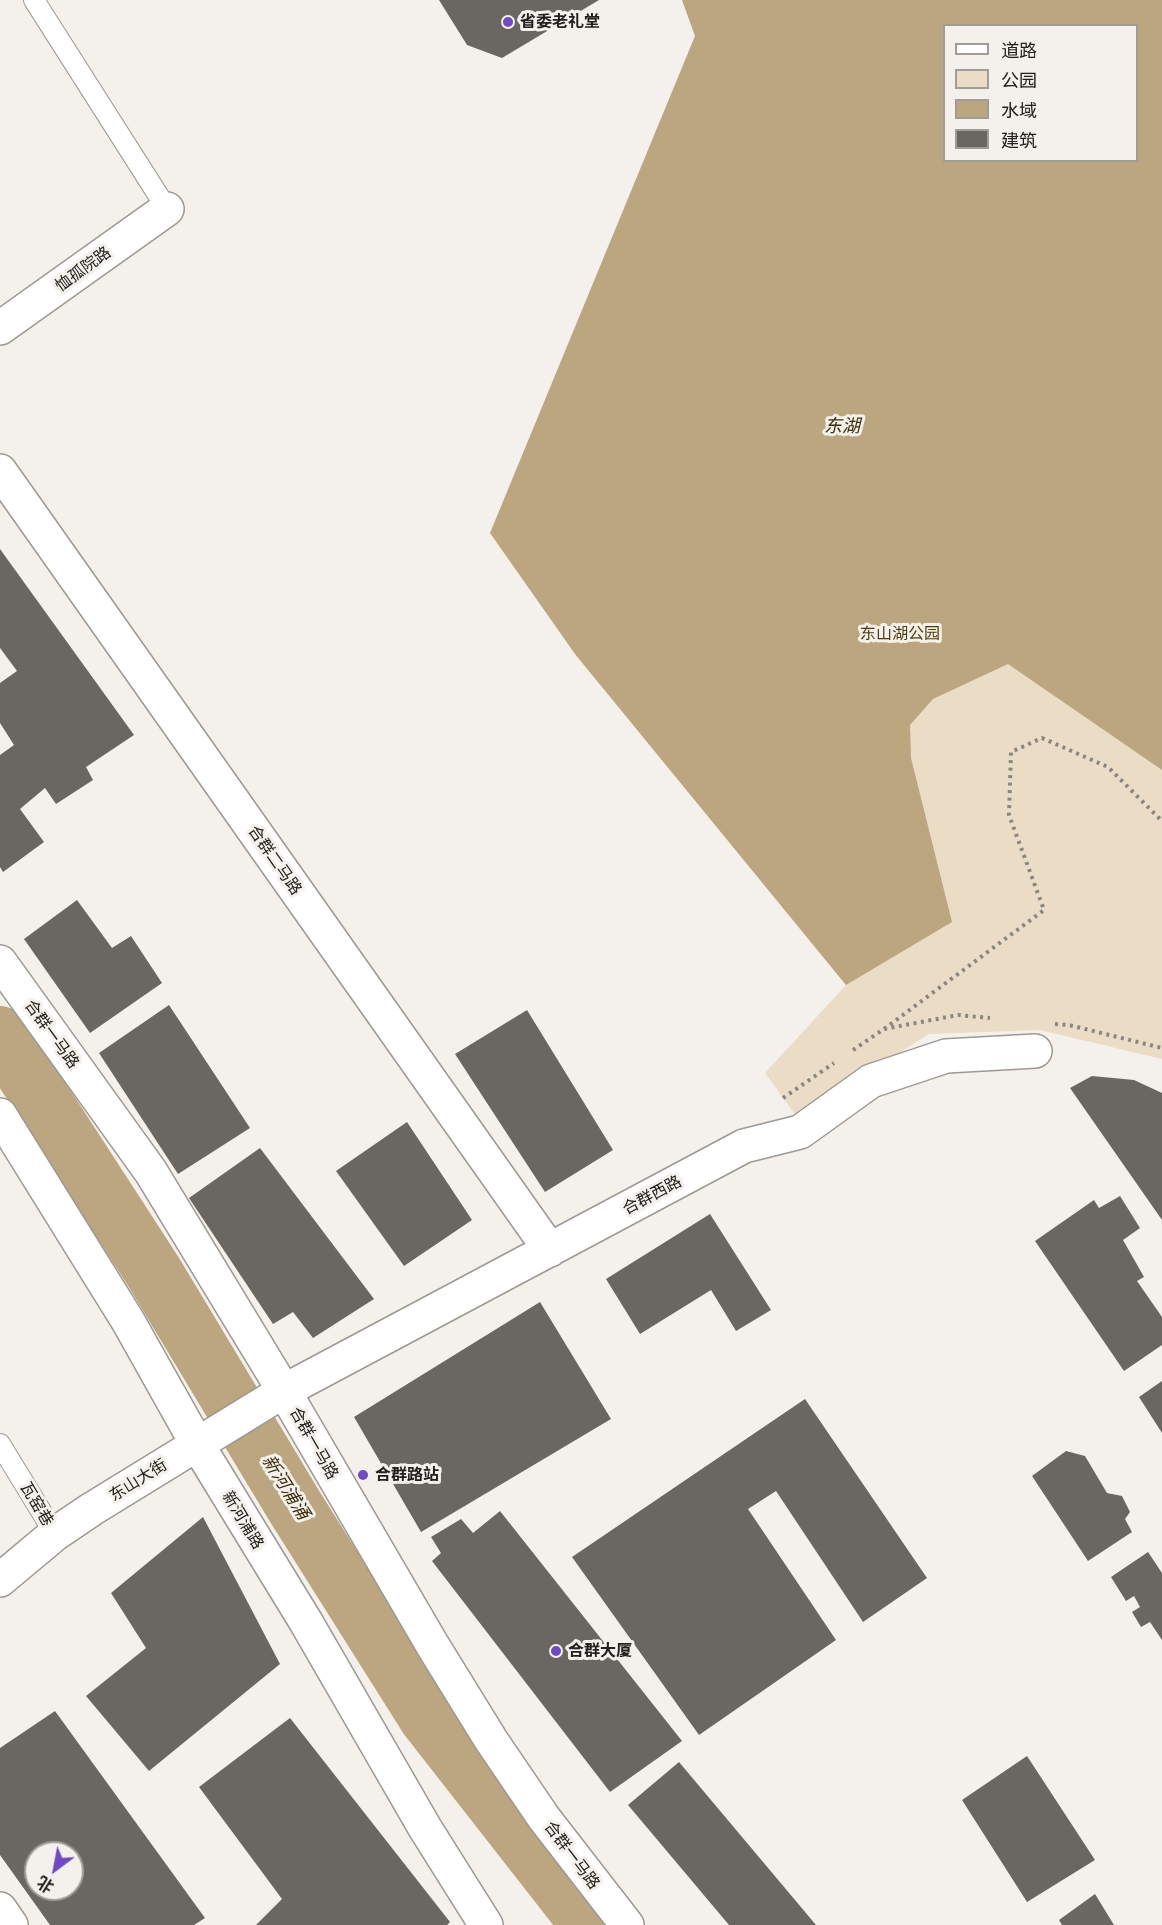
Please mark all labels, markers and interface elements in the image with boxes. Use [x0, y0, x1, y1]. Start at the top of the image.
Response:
place label: 省委老礼堂 [520, 12, 600, 32]
marker: 省委老礼堂 [501, 15, 515, 29]
legend [943, 24, 1138, 162]
text: 道路 [1001, 39, 1037, 61]
text: 公园 [1001, 69, 1037, 91]
text: 水域 [1001, 99, 1037, 121]
text: 建筑 [1001, 129, 1037, 151]
street label: 恤孤院路 [51, 242, 115, 296]
water label: 东湖 [824, 415, 860, 437]
park label: 东山湖公园 [860, 624, 940, 644]
street label: 合群二马路 [244, 822, 306, 898]
street label: 合群一马路 [21, 996, 83, 1072]
street label: 合群西路 [619, 1172, 685, 1218]
street label: 合群一马路 [286, 1404, 342, 1482]
water label: 新河浦涌 [258, 1451, 314, 1523]
street label: 东山大街 [106, 1455, 170, 1505]
place label: 合群路站 [375, 1465, 439, 1485]
marker: 合群路站 [356, 1468, 370, 1482]
street label: 瓦窑巷 [16, 1478, 58, 1530]
street label: 新河浦路 [218, 1488, 268, 1552]
place label: 合群大厦 [568, 1641, 632, 1661]
marker: 合群大厦 [549, 1644, 563, 1658]
street label: 合群一马路 [540, 1817, 604, 1893]
north arrow [24, 1841, 84, 1901]
text: 北 [33, 1873, 57, 1897]

